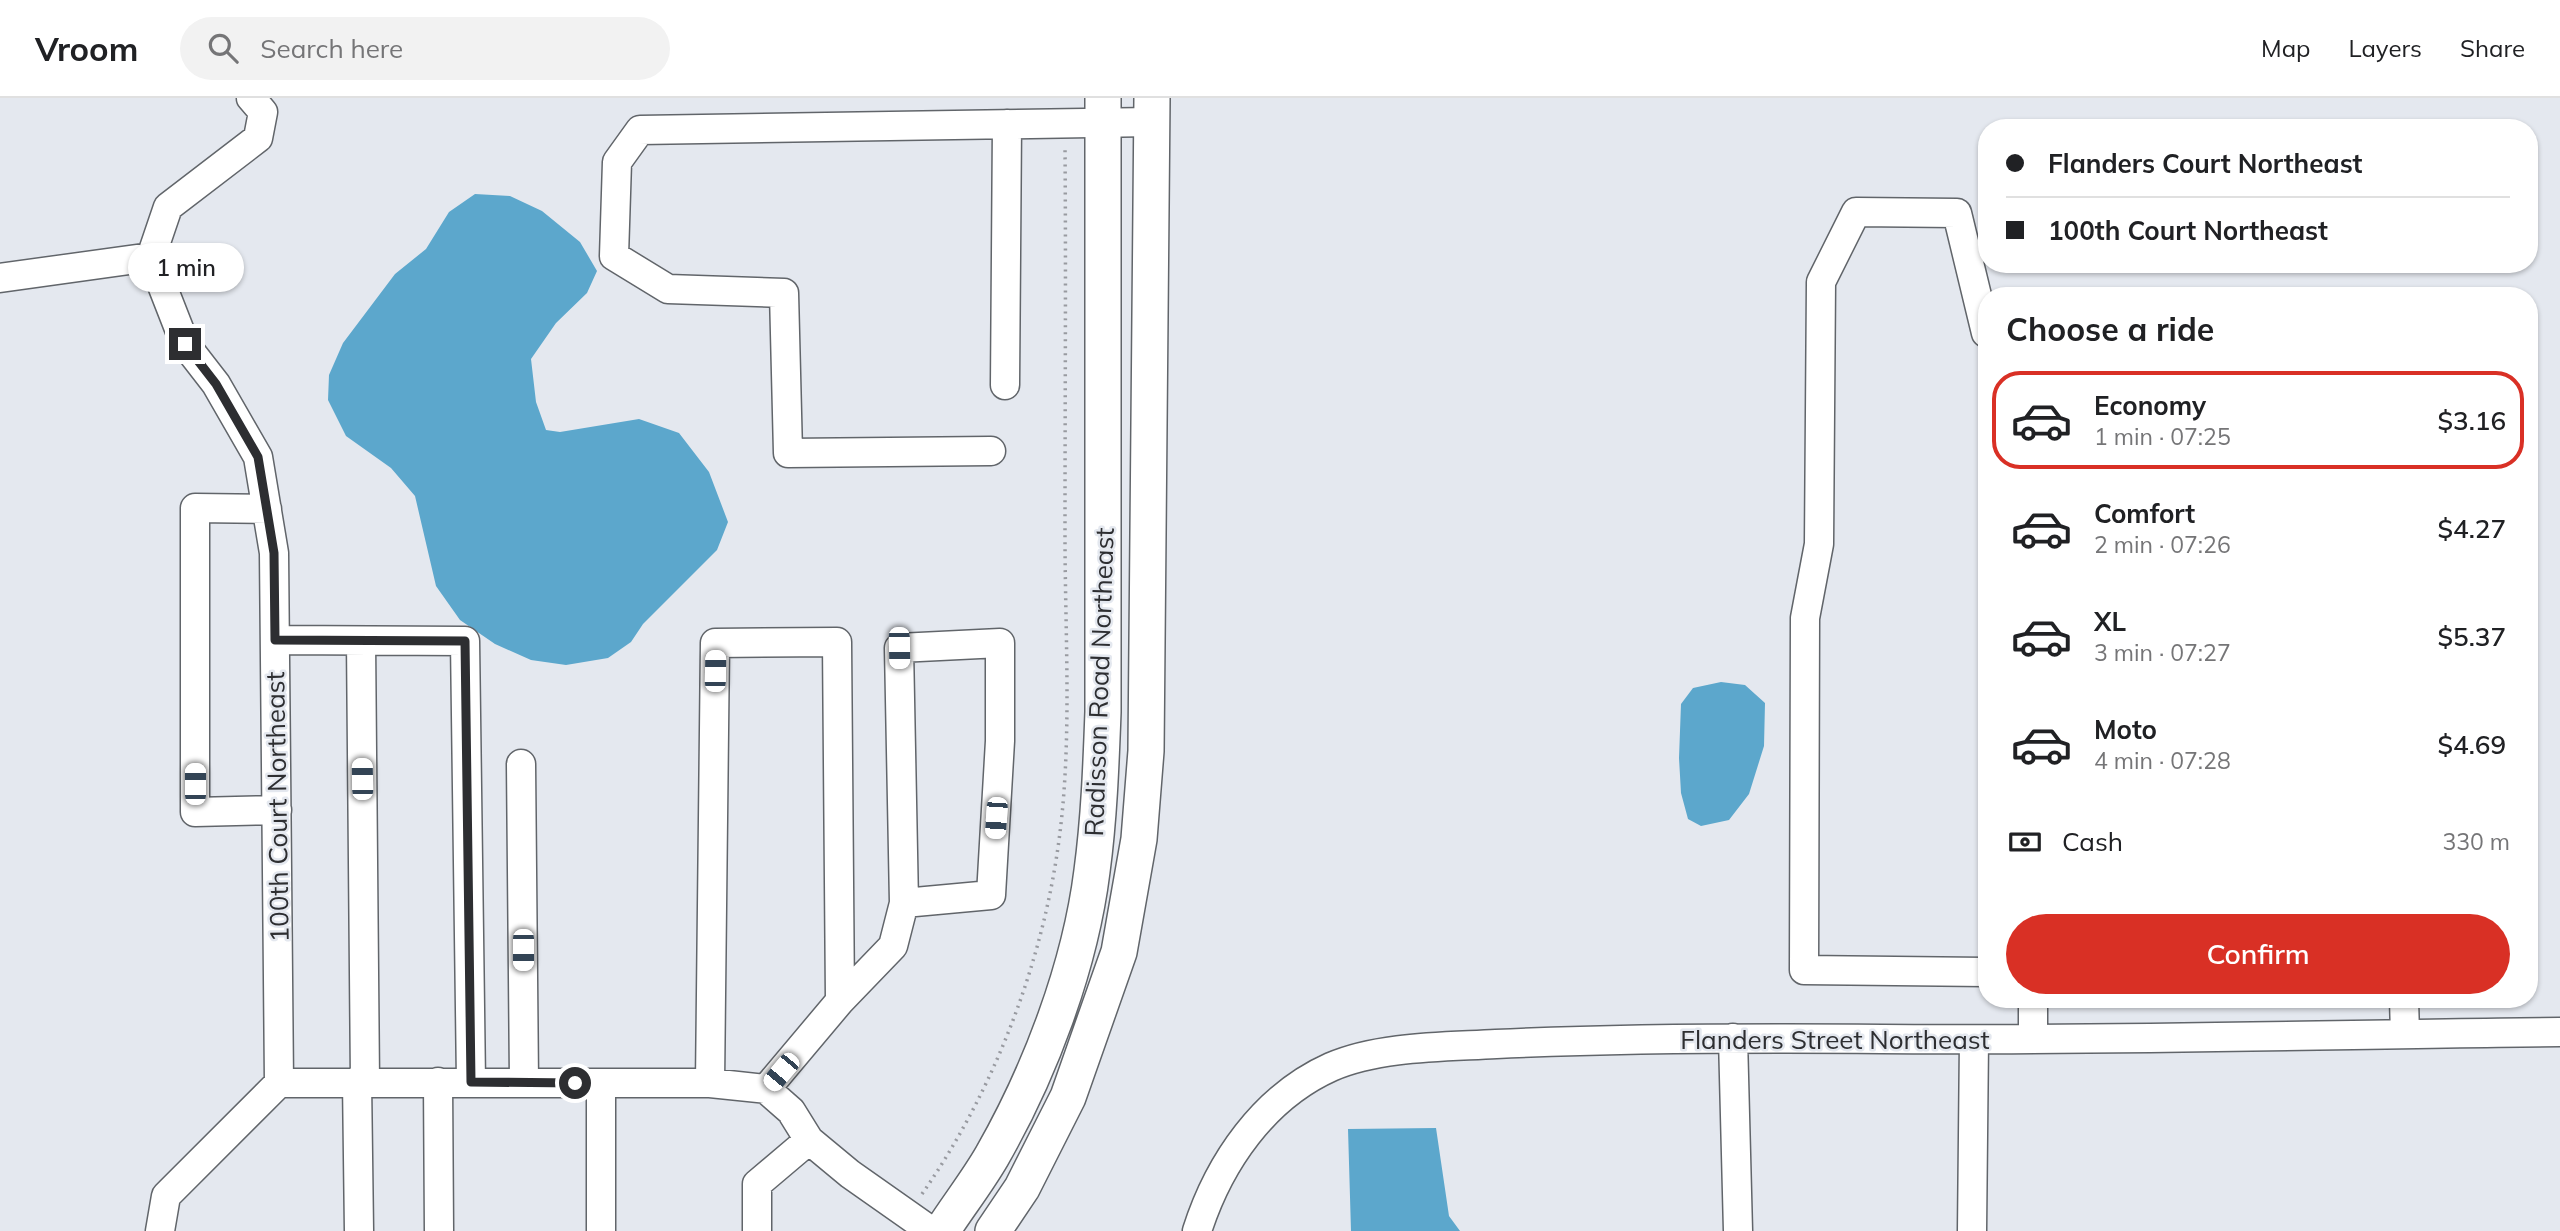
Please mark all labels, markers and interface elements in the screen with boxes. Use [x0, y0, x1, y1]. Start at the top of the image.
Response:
search box [180, 17, 670, 80]
text: Vroom [35, 28, 138, 69]
icon: search [204, 29, 242, 67]
text: Search here [260, 32, 403, 65]
text: Map [2261, 33, 2310, 63]
text: Layers [2348, 33, 2422, 63]
text: Share [2460, 33, 2525, 63]
text: Flanders Court Northeast [2048, 147, 2362, 180]
text: 100th Court Northeast [2048, 214, 2328, 247]
callout: 1 min [127, 243, 243, 292]
text: 1 min [156, 253, 216, 282]
text: Choose a ride [2006, 309, 2214, 349]
route end [169, 328, 201, 360]
icon: car [2010, 389, 2073, 452]
text: Economy [2094, 389, 2206, 422]
text: $3.16 [2437, 404, 2506, 437]
text: 1 min · 07:25 [2094, 422, 2231, 451]
icon: car [2010, 497, 2073, 560]
text: Comfort [2094, 497, 2195, 530]
text: $4.27 [2437, 512, 2506, 545]
street label: Radisson Road Northeast [1077, 527, 1121, 837]
text: 2 min · 07:26 [2094, 530, 2231, 559]
icon: car [2010, 605, 2073, 668]
text: XL [2094, 605, 2126, 638]
text: $5.37 [2437, 620, 2506, 653]
car [889, 627, 910, 669]
text: 3 min · 07:27 [2094, 638, 2231, 667]
car [705, 650, 726, 692]
street label: 100th Court Northeast [258, 671, 296, 943]
icon: car [2010, 713, 2073, 776]
text: Moto [2094, 713, 2157, 746]
text: $4.69 [2437, 728, 2506, 761]
text: 4 min · 07:28 [2094, 746, 2231, 775]
car [352, 758, 373, 800]
car [185, 763, 206, 805]
car [985, 796, 1008, 840]
icon: cash [2006, 823, 2044, 861]
text: Cash [2062, 825, 2123, 858]
text: 330 m [2442, 827, 2510, 856]
button: Confirm [2006, 914, 2510, 994]
car [513, 929, 534, 971]
street label: Flanders Street Northeast [1680, 1023, 1990, 1056]
car [760, 1049, 803, 1095]
route start [559, 1067, 591, 1099]

